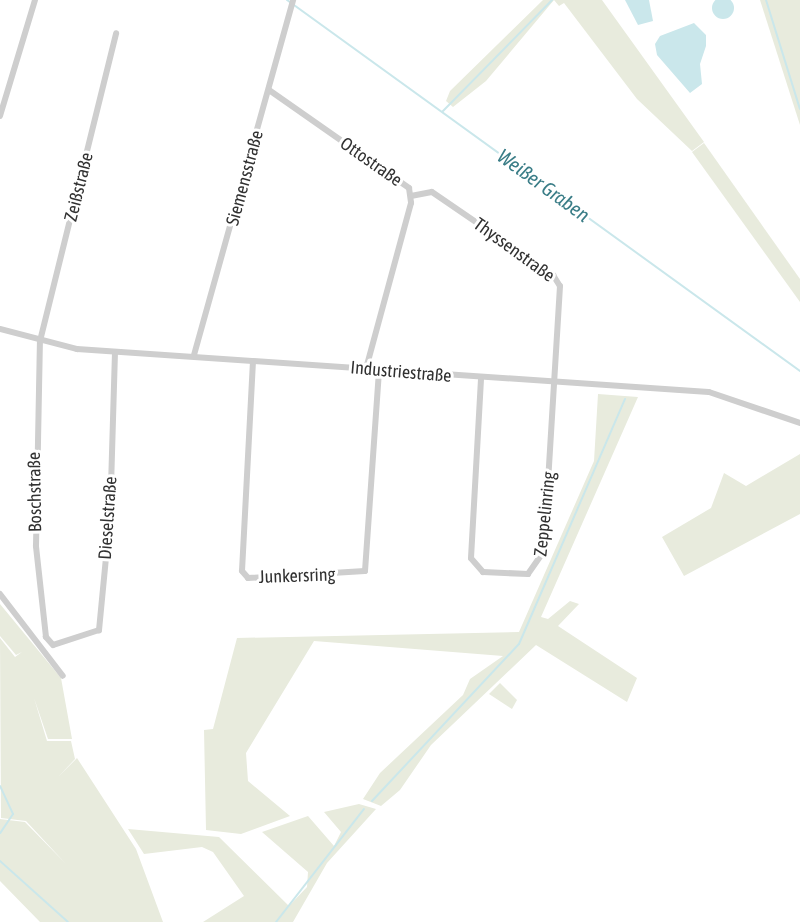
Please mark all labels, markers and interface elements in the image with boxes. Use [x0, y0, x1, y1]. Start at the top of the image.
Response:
street label: Siemensstraße [222, 128, 268, 228]
street label: Ottostraße [336, 133, 406, 191]
water label: Weißer Graben [493, 144, 595, 226]
street label: Zeißstraße [60, 150, 98, 224]
street label: Thyssenstraße [469, 213, 559, 287]
street label: Industriestraße [350, 357, 452, 387]
street label: Boschstraße [24, 452, 46, 532]
street label: Zeppelinring [530, 471, 560, 557]
street label: Dieselstraße [94, 476, 122, 560]
street label: Junkersring [258, 564, 336, 588]

